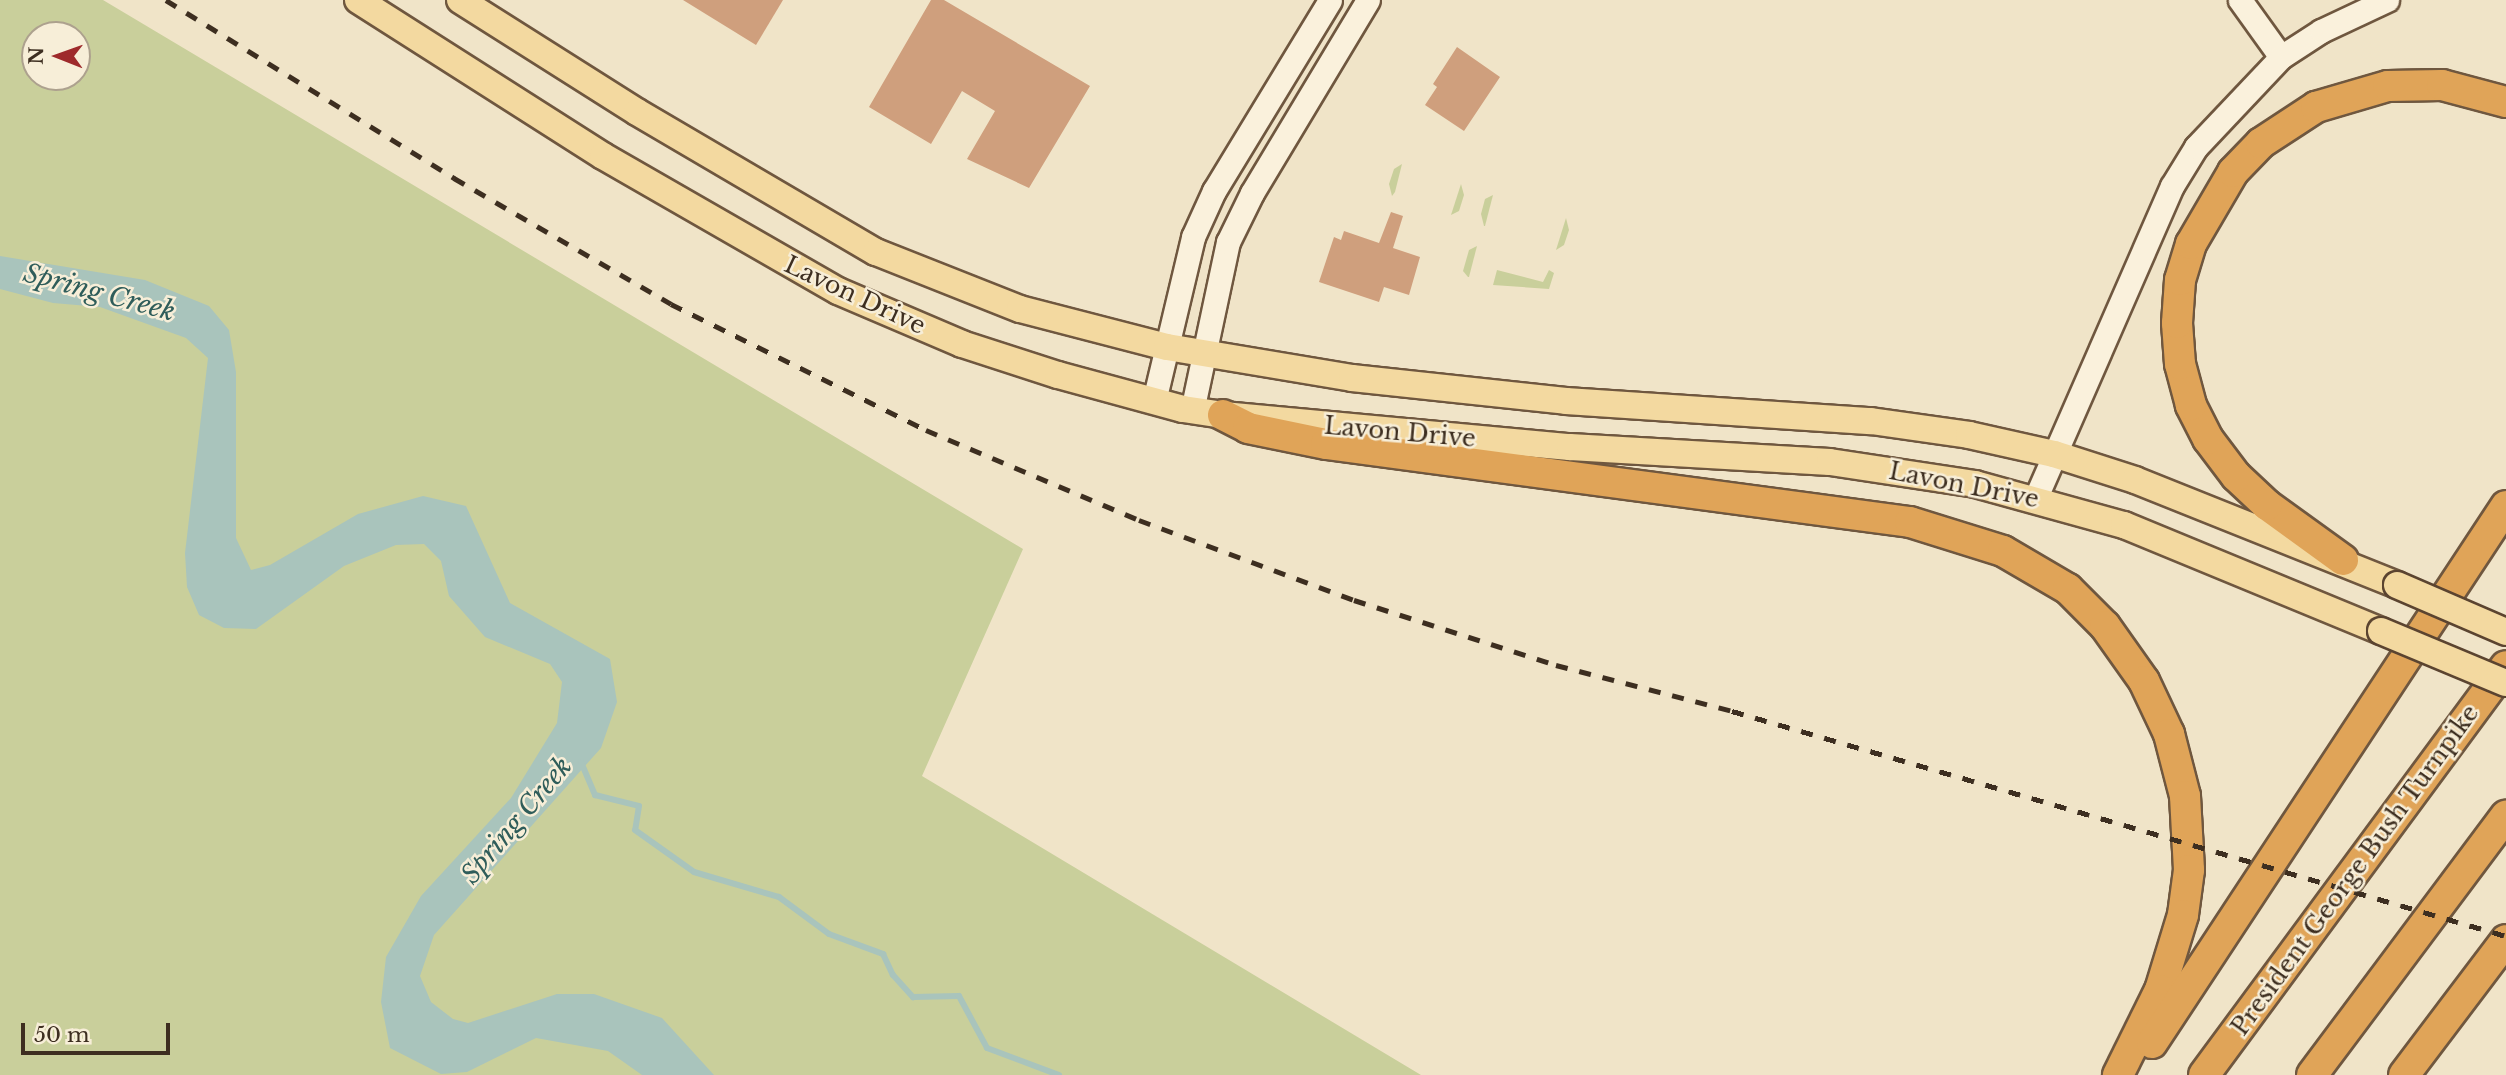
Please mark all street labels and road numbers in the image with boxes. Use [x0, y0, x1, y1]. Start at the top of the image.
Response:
street label: Lavon Drive [780, 250, 930, 340]
street label: Lavon Drive [1323, 411, 1477, 453]
street label: Lavon Drive [1887, 456, 2041, 514]
street label: President George Bush Turnpike [2225, 699, 2485, 1041]

